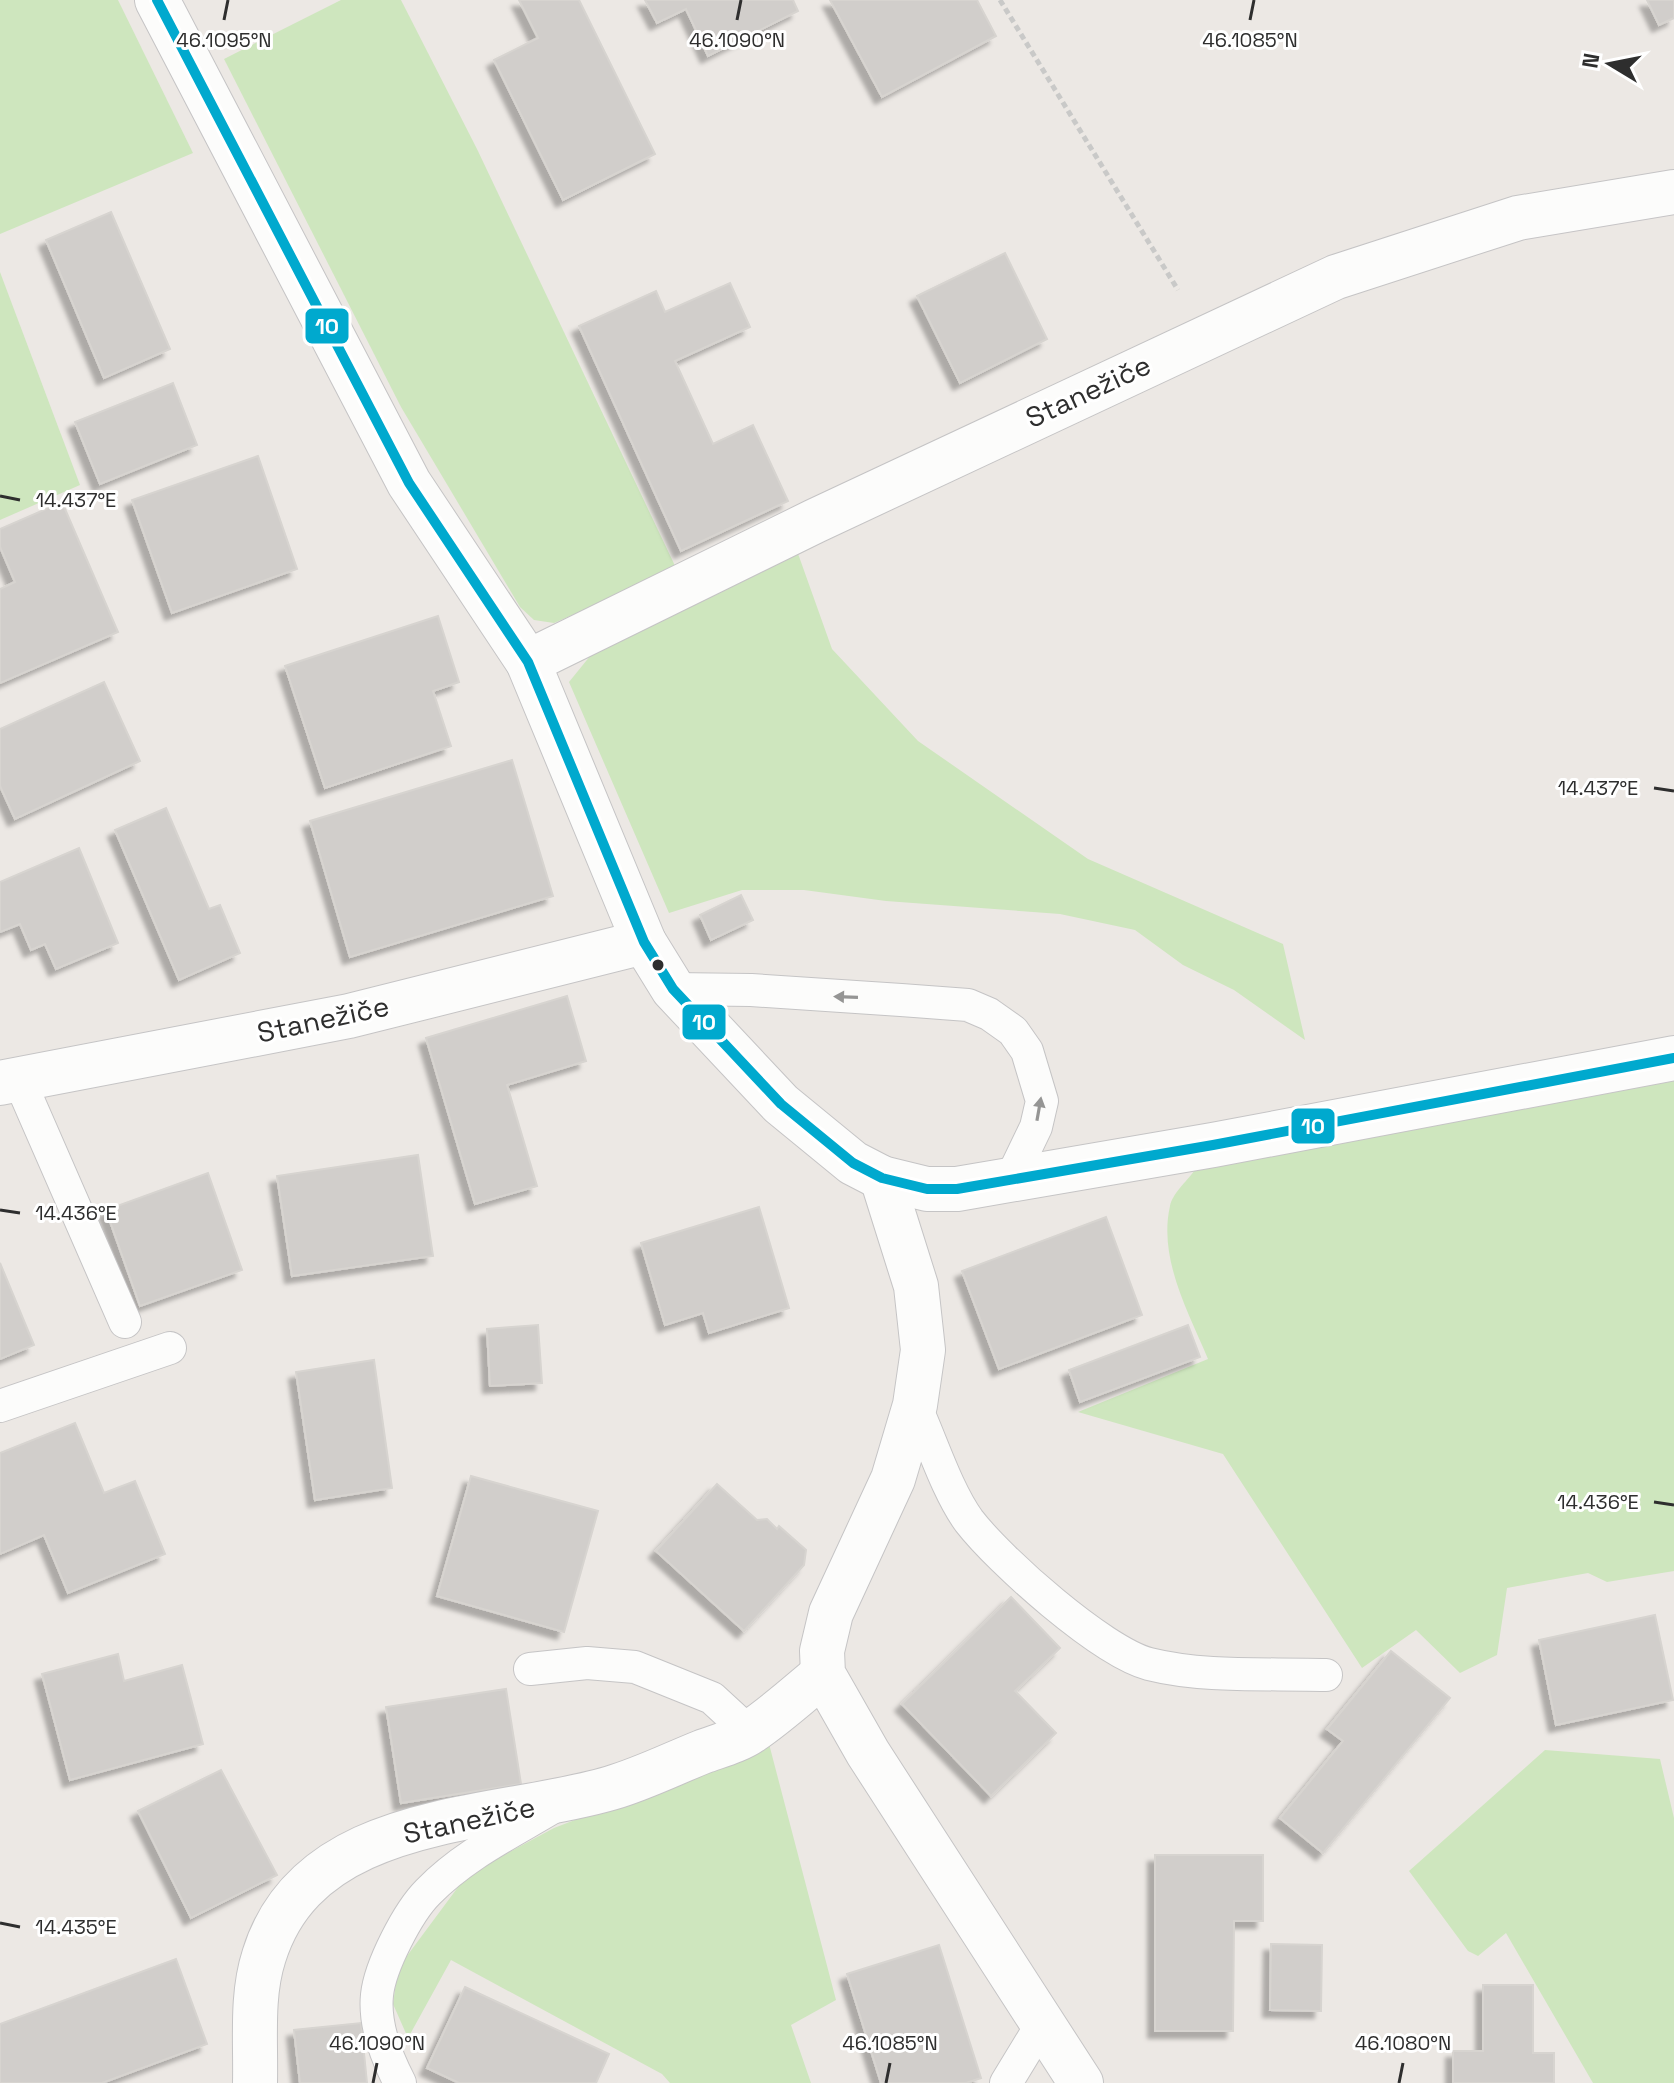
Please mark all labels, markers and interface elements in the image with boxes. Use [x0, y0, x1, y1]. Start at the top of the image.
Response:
north arrow [1570, 24, 1650, 104]
text: 46.1095°N [176, 27, 272, 53]
text: 46.1090°N [689, 27, 785, 53]
text: 46.1085°N [1202, 27, 1298, 53]
text: N [1575, 51, 1605, 70]
line badge: 10 [304, 307, 350, 345]
text: 10 [315, 312, 339, 340]
street label: Stanežiče [1020, 346, 1156, 436]
text: 14.437°E [36, 487, 116, 513]
text: 14.437°E [1558, 775, 1638, 801]
unlabelled marker [650, 957, 666, 973]
street label: Stanežiče [254, 987, 392, 1051]
one-way arrow [833, 991, 858, 1004]
line badge: 10 [681, 1003, 727, 1041]
text: 10 [692, 1008, 716, 1036]
one-way arrow [1033, 1097, 1046, 1122]
line badge: 10 [1290, 1107, 1336, 1145]
text: 10 [1301, 1112, 1325, 1140]
text: 14.436°E [35, 1200, 117, 1226]
text: 14.436°E [1557, 1489, 1639, 1515]
street label: Stanežiče [400, 1788, 538, 1852]
text: 14.435°E [35, 1914, 117, 1940]
text: 46.1090°N [329, 2030, 425, 2056]
text: 46.1085°N [842, 2030, 938, 2056]
text: 46.1080°N [1355, 2030, 1451, 2056]

